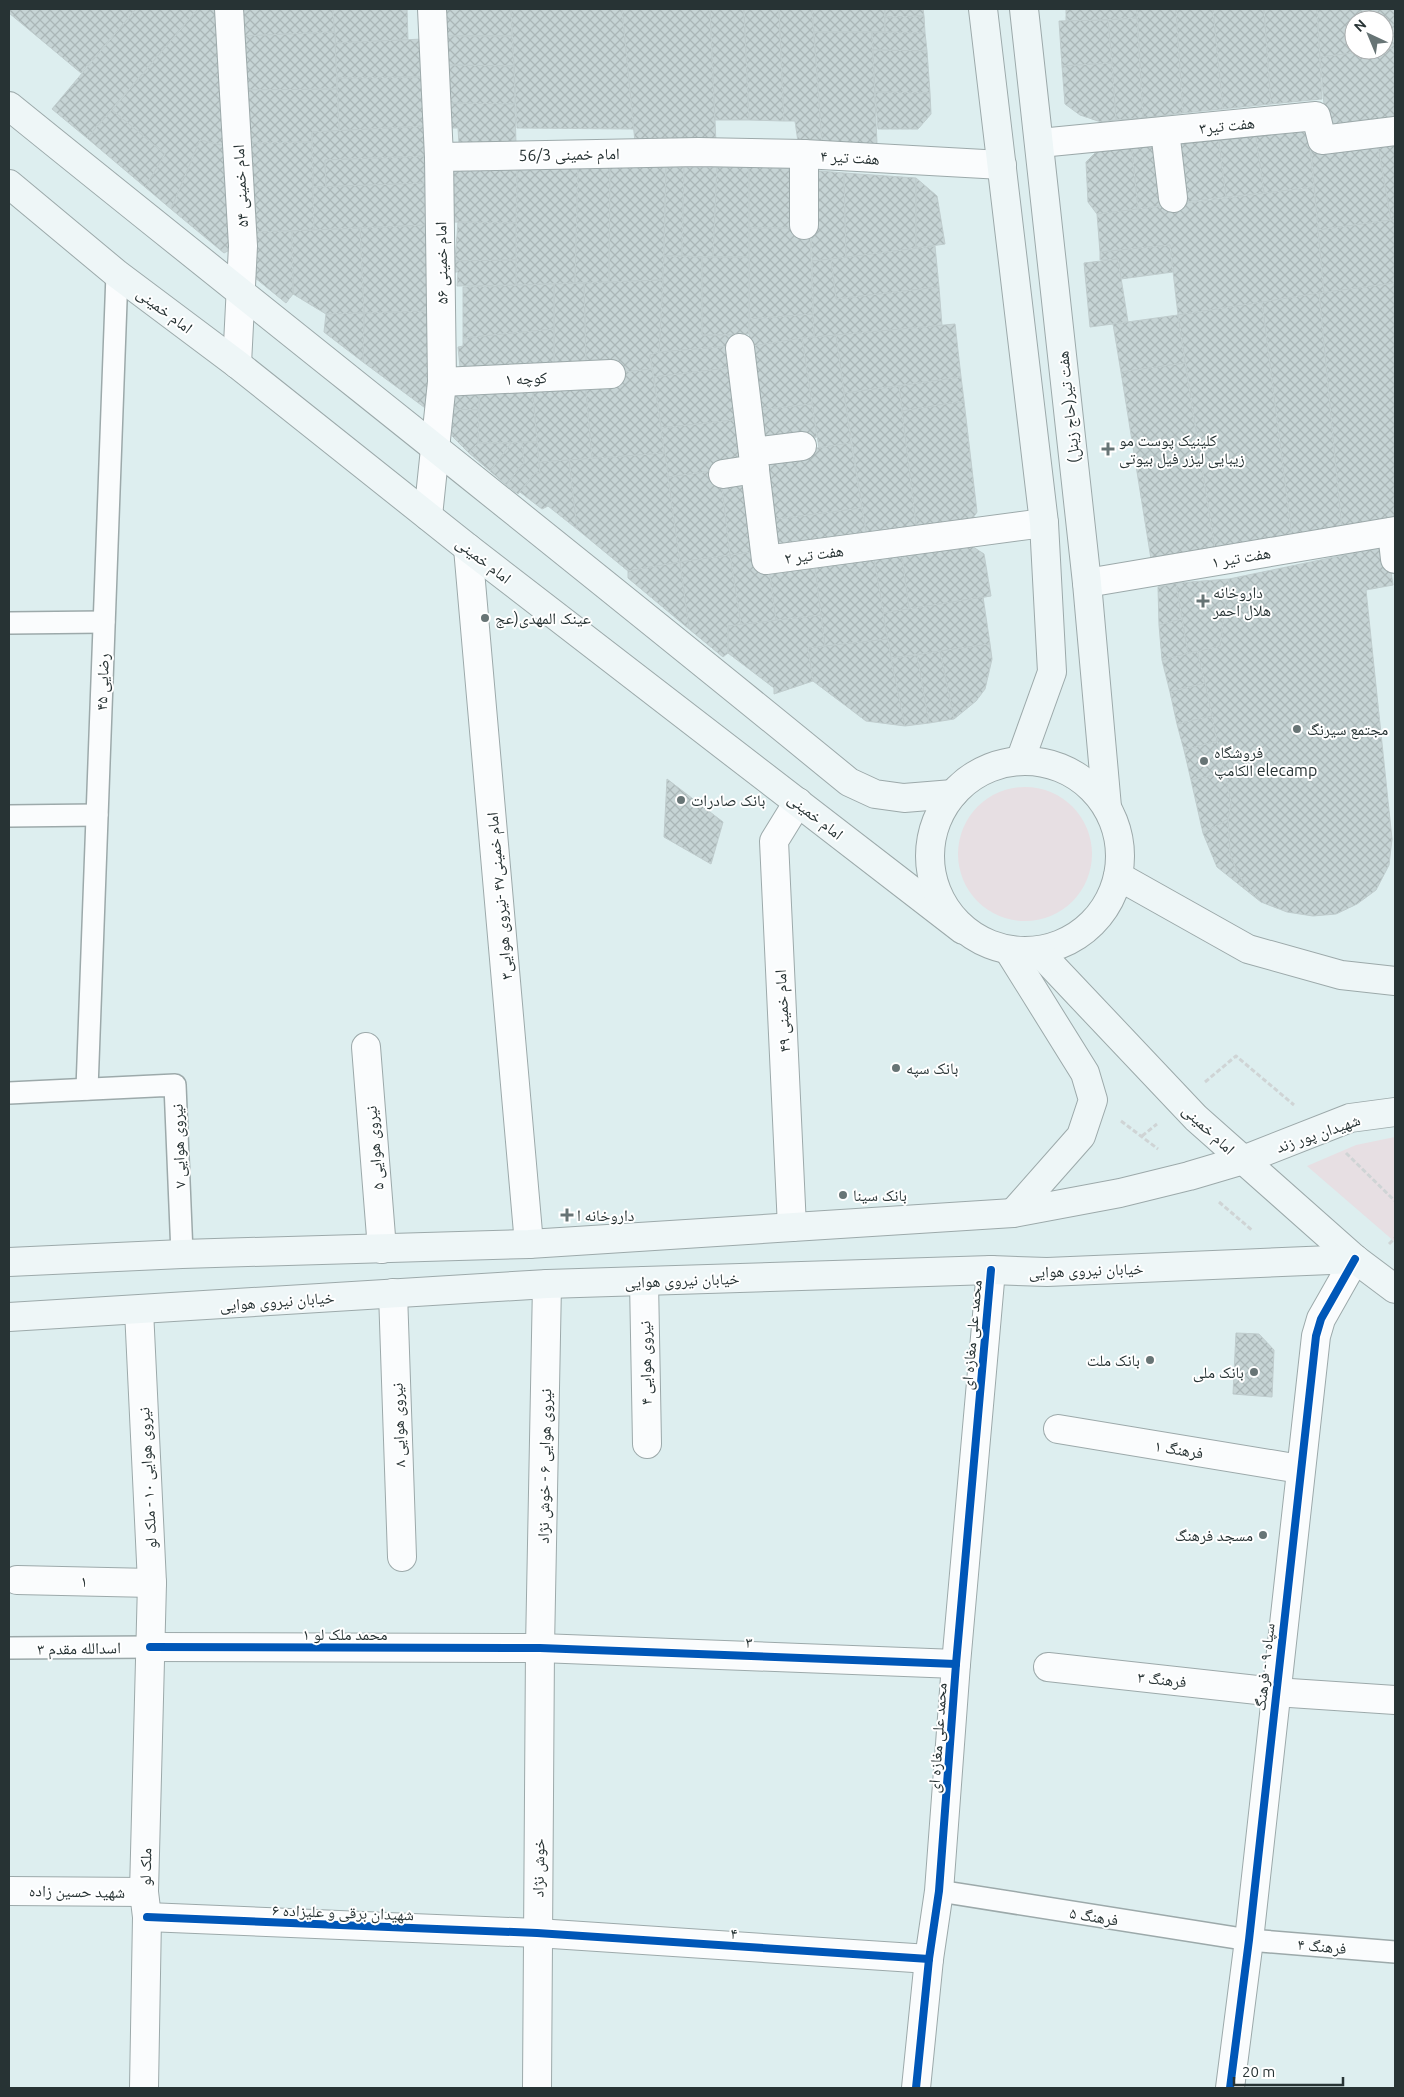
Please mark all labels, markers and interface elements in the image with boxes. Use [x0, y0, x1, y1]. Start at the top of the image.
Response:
north arrow [1344, 10, 1394, 60]
text: N [1351, 16, 1369, 35]
street label: هفت تیر۳ [1198, 113, 1256, 138]
street label: امام خمینی ۵۴ [229, 144, 253, 228]
street label: امام خمینی 56/3 [518, 144, 620, 166]
street label: هفت تیر ۴ [820, 146, 880, 169]
street label: امام خمینی ۵۶ [431, 221, 453, 305]
street label: امام خمینی [132, 283, 196, 338]
street label: هفت تیر(حاج زینل) [1053, 350, 1085, 464]
street label: کوچه ۱ [504, 368, 548, 389]
place label: کلینیک پوست مو زیبایی لیزر فیل بیوتی [1119, 431, 1245, 469]
marker: کلینیک پوست مو زیبایی لیزر فیل بیوتی [1101, 442, 1115, 456]
street label: امام خمینی [452, 533, 515, 589]
street label: هفت تیر ۲ [783, 541, 845, 568]
street label: هفت تیر ۱ [1210, 543, 1272, 572]
place label: داروخانه هلال احمر [1212, 583, 1271, 621]
marker: داروخانه هلال احمر [1197, 595, 1209, 607]
place label: عینک المهدی(عج [495, 609, 591, 629]
marker: عینک المهدی(عج [479, 612, 491, 624]
street label: رضایی ۴۵ [92, 653, 114, 711]
place label: مجتمع سیرنگ [1307, 720, 1388, 740]
marker: مجتمع سیرنگ [1291, 723, 1303, 735]
place label: فروشگاه الکامپ elecamp [1214, 743, 1317, 780]
marker: فروشگاه الکامپ elecamp [1198, 755, 1210, 767]
street label: امام خمینی [784, 789, 847, 845]
place label: بانک صادرات [691, 791, 766, 810]
marker: بانک صادرات [675, 794, 687, 806]
street label: امام خمینی۴۷ -نیروی هوایی۳ [483, 811, 517, 981]
street label: امام خمینی ۴۹ [771, 969, 795, 1053]
place label: بانک سپه [906, 1059, 958, 1078]
marker: بانک سپه [890, 1062, 902, 1074]
street label: امام خمینی [1178, 1100, 1239, 1159]
street label: نیروی هوایی ۷ [168, 1103, 190, 1188]
street label: نیروی هوایی ۵ [361, 1105, 389, 1191]
street label: شهیدان پور زند [1274, 1110, 1363, 1158]
place label: بانک سینا [853, 1186, 907, 1204]
marker: بانک سینا [837, 1189, 849, 1201]
place label: داروخانه ا [577, 1206, 634, 1225]
marker: داروخانه ا [561, 1209, 573, 1221]
street label: خیابان نیروی هوایی [1028, 1259, 1144, 1283]
street label: خیابان نیروی هوایی [624, 1269, 740, 1293]
street label: محمد علی مغازه ای [957, 1279, 987, 1391]
street label: خیابان نیروی هوایی [219, 1288, 335, 1316]
street label: نیروی هوایی ۴ [635, 1321, 657, 1405]
place label: بانک ملت [1087, 1351, 1140, 1369]
marker: بانک ملت [1144, 1354, 1156, 1366]
place label: بانک ملی [1193, 1363, 1244, 1383]
marker: بانک ملی [1248, 1366, 1260, 1378]
street label: نیروی هوایی ۸ [388, 1382, 410, 1467]
street label: نیروی هوایی ۶ - خوش نژاد [534, 1388, 556, 1544]
street label: نیروی هوایی ۱۰ - ملک لو [134, 1407, 162, 1549]
street label: فرهنگ ۱ [1153, 1436, 1205, 1463]
place label: مسجد فرهنگ [1175, 1526, 1253, 1545]
marker: مسجد فرهنگ [1257, 1529, 1269, 1541]
street label: ۱ [80, 1572, 88, 1590]
street label: سپاه ۹ - فرهنگ [1250, 1622, 1279, 1712]
street label: ۱ محمد ملک لو [303, 1625, 387, 1644]
street label: ۳ [745, 1633, 753, 1651]
street label: ۳ اسدالله مقدم [37, 1638, 121, 1660]
street label: فرهنگ ۳ [1136, 1667, 1187, 1692]
street label: محمد علی مغازه ای [924, 1682, 952, 1794]
street label: خوش نژاد [528, 1838, 550, 1898]
street label: ملک لو [136, 1848, 155, 1886]
street label: شهید حسین زاده [29, 1881, 125, 1903]
street label: ۶ شهیدان برقی و علیزاده [272, 1901, 414, 1925]
street label: فرهنگ ۵ [1068, 1903, 1120, 1930]
street label: ۴ [730, 1924, 738, 1942]
street label: فرهنگ ۴ [1297, 1935, 1347, 1958]
scale bar [1234, 2054, 1343, 2086]
text: 20 m [1242, 2063, 1275, 2080]

